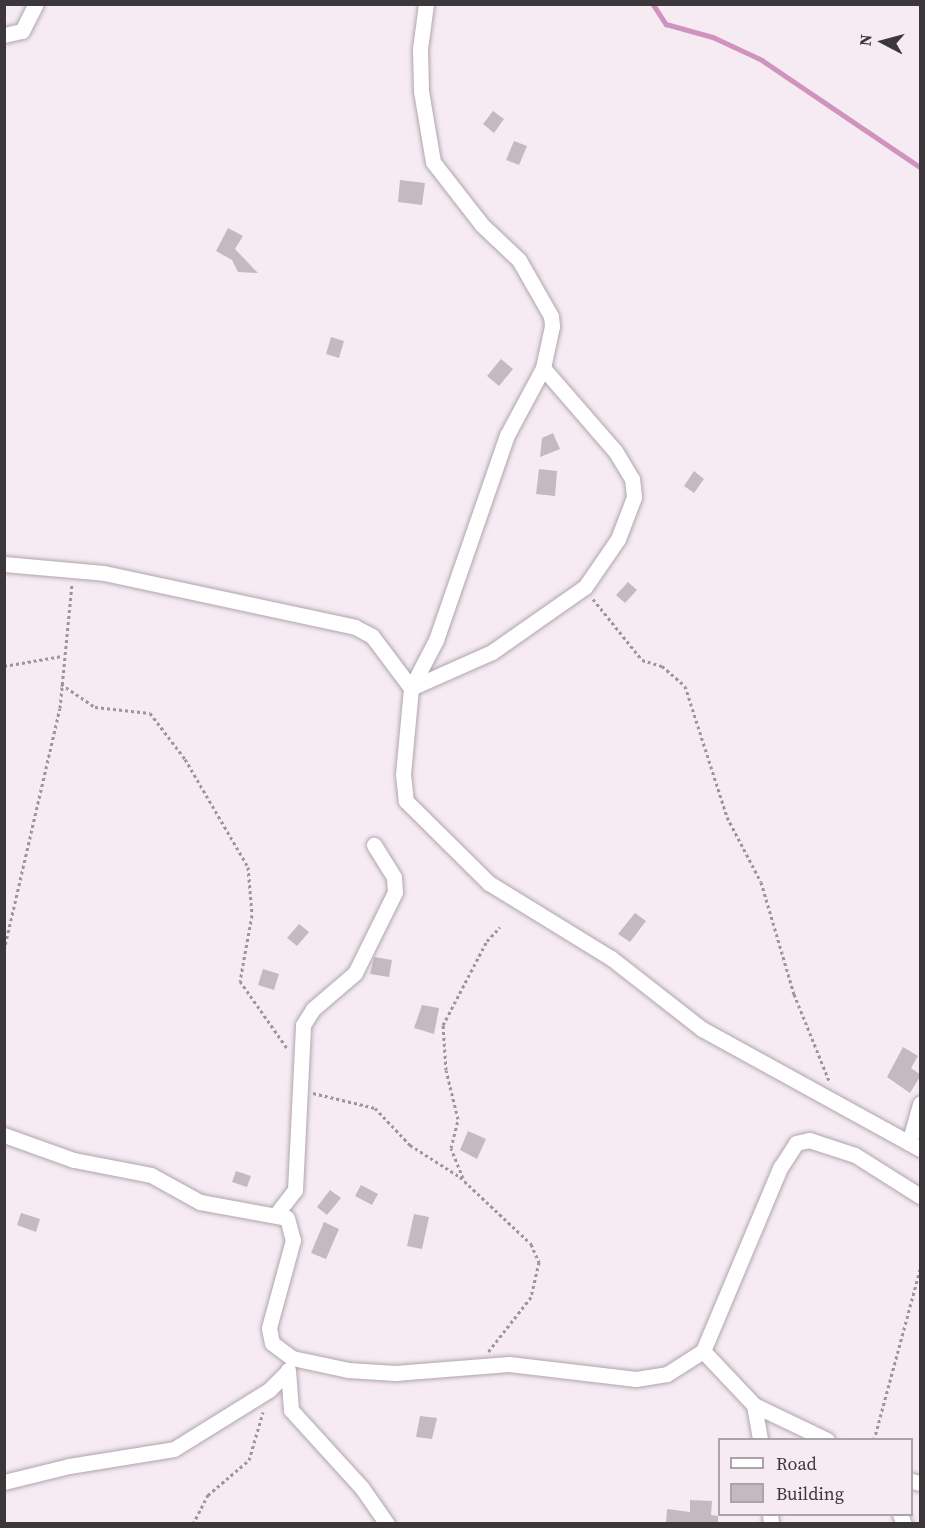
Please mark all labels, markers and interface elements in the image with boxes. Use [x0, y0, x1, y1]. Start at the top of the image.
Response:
north arrow [853, 12, 913, 72]
text: N [854, 33, 877, 47]
legend [718, 1438, 913, 1516]
text: Road [776, 1451, 817, 1476]
text: Building [776, 1481, 844, 1506]

